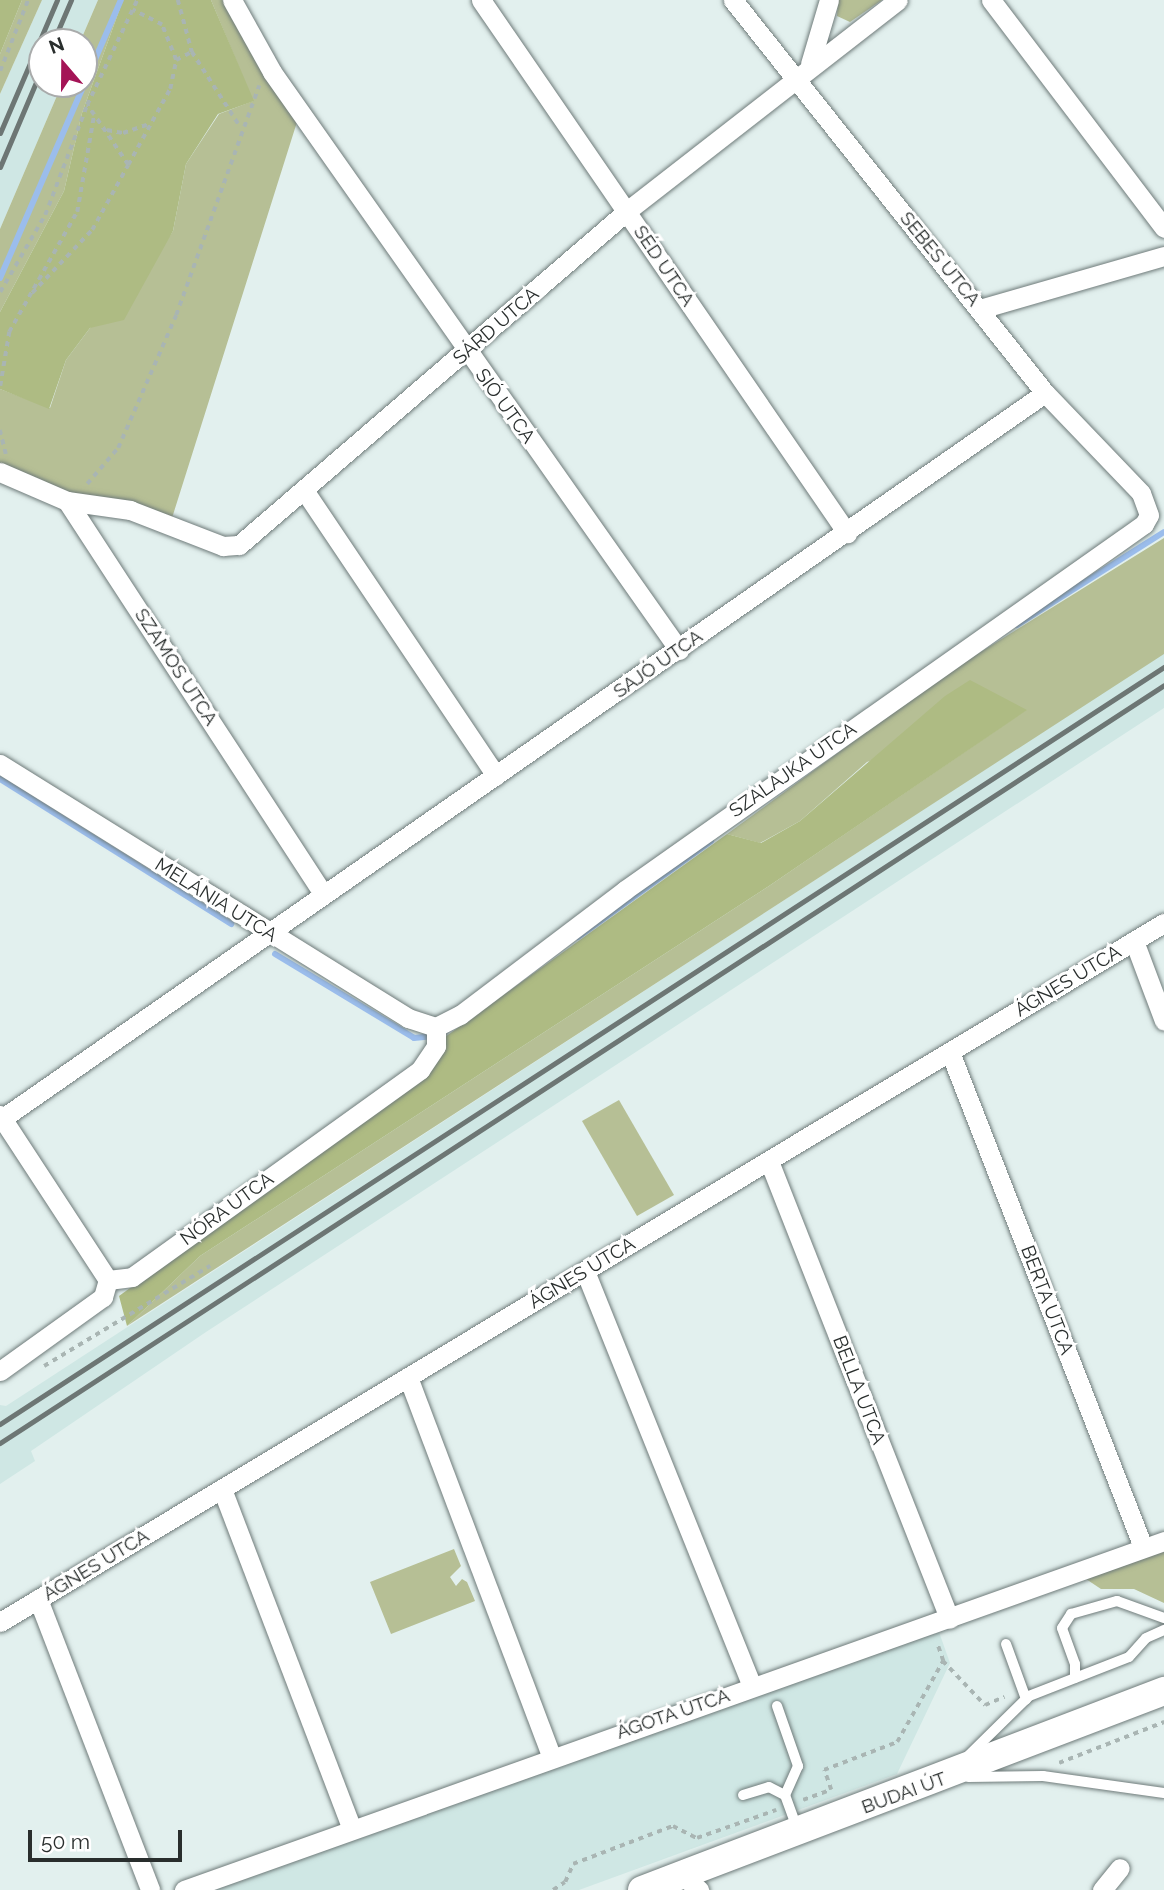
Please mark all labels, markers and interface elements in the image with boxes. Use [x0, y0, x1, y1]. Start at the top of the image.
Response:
north arrow [28, 28, 98, 98]
text: N [46, 32, 67, 58]
street label: SEBES UTCA [895, 207, 985, 311]
street label: SÉD UTCA [629, 221, 699, 311]
street label: SÁRD UTCA [448, 283, 544, 369]
street label: SIÓ UTCA [470, 364, 540, 448]
street label: SZAMOS UTCA [130, 604, 222, 730]
street label: SAJÓ UTCA [609, 625, 707, 703]
street label: SZALAJKA UTCA [725, 718, 861, 822]
street label: MELÁNIA UTCA [150, 853, 282, 947]
street label: ÁGNES UTCA [1011, 940, 1125, 1022]
street label: NÓRA UTCA [176, 1167, 278, 1251]
street label: ÁGNES UTCA [525, 1232, 639, 1314]
street label: BERTA UTCA [1016, 1242, 1078, 1358]
street label: BELLA UTCA [828, 1332, 890, 1448]
street label: ÁGNES UTCA [39, 1524, 153, 1606]
street label: ÁGOTA UTCA [613, 1684, 733, 1744]
street label: BUDAI ÚT [859, 1767, 949, 1819]
scale bar [32, 1816, 186, 1860]
text: 50 m [41, 1829, 90, 1854]

